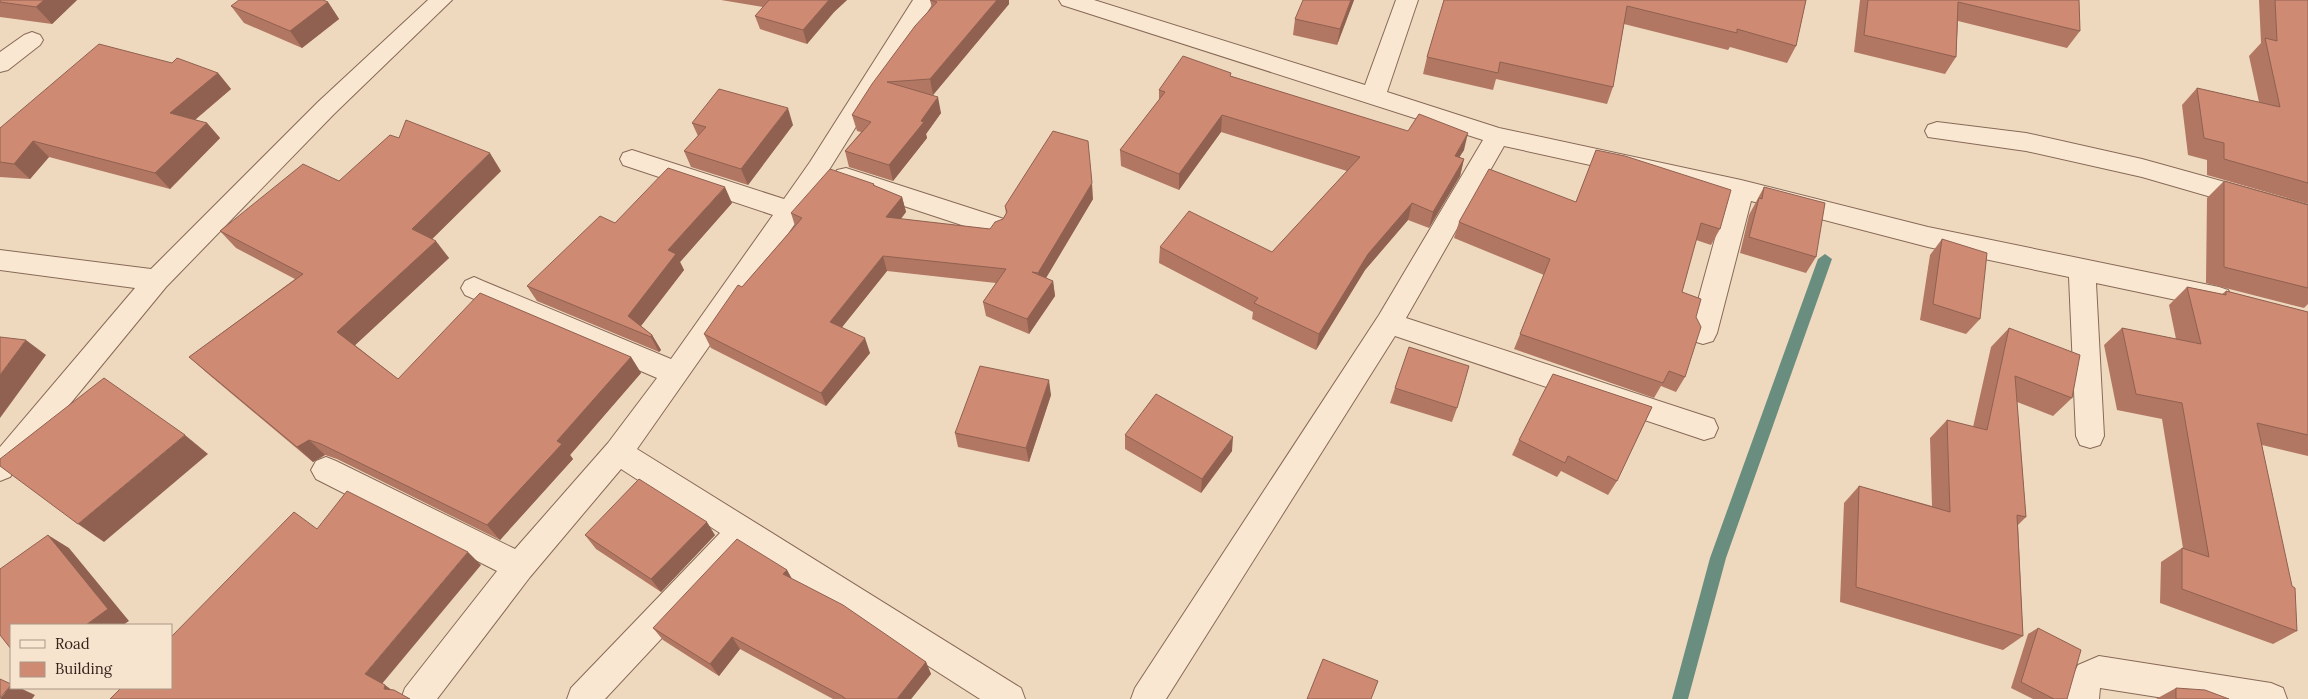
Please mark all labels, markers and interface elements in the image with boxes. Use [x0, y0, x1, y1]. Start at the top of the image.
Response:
legend [10, 624, 172, 689]
text: Road [55, 634, 90, 653]
text: Building [55, 659, 113, 678]

